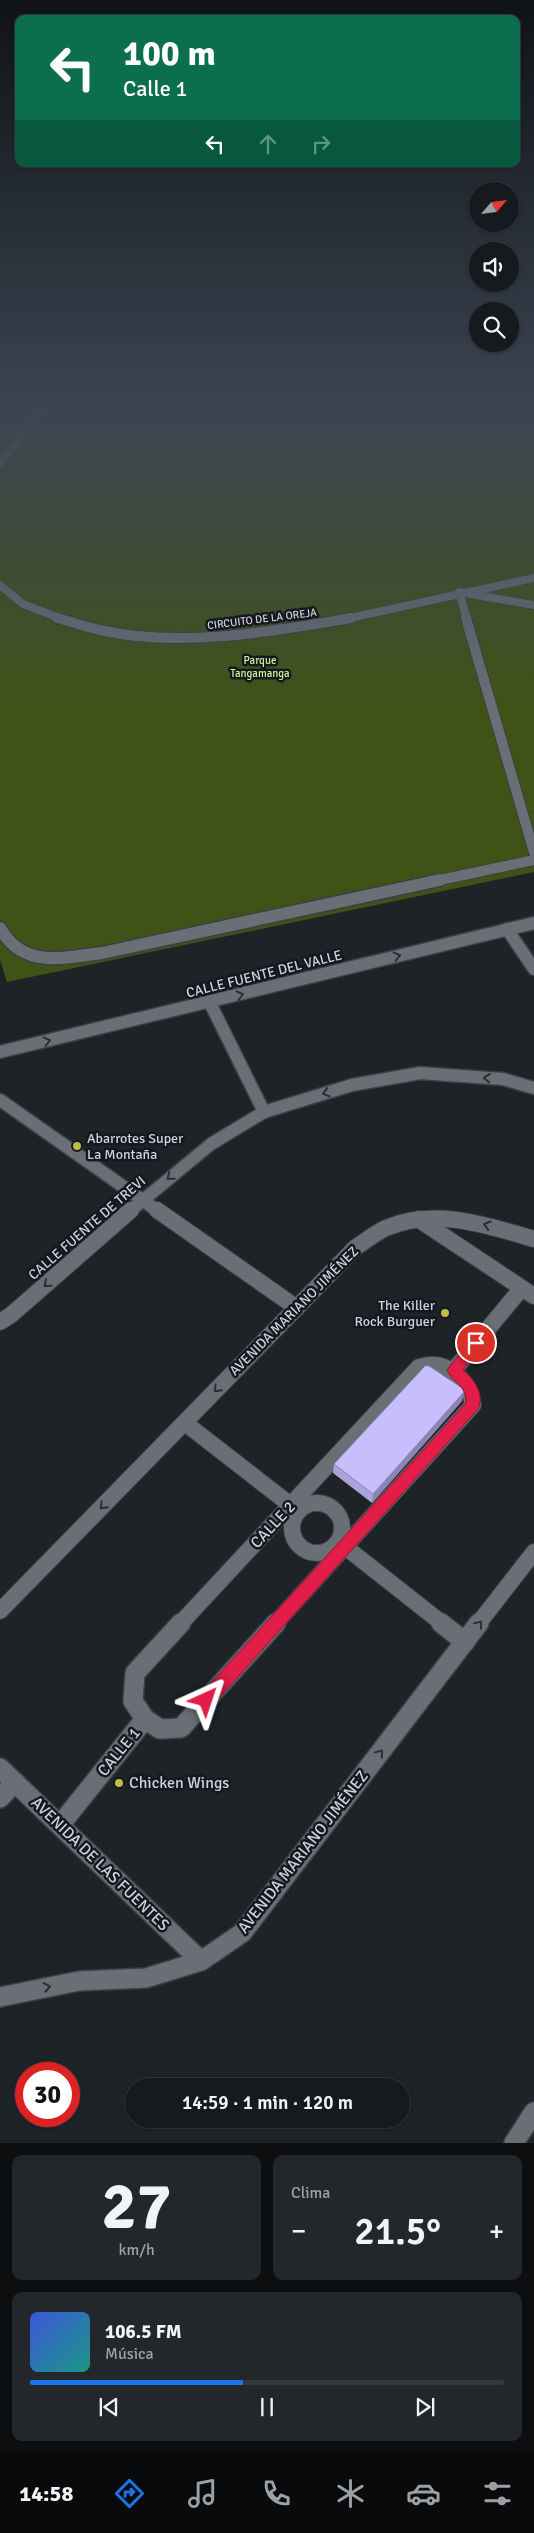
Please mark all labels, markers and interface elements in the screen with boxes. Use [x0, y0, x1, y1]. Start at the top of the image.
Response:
text: 100 m [123, 32, 216, 75]
icon: left [40, 35, 105, 100]
text: Calle 1 [123, 75, 187, 102]
icon: left [201, 130, 229, 158]
icon: ahead [254, 130, 282, 158]
icon: right [307, 130, 335, 158]
north arrow [469, 182, 519, 232]
map controls [469, 182, 519, 352]
button: sound [469, 242, 519, 292]
button: search [469, 302, 519, 352]
street label: CIRCUITO DE LA OREJA [206, 606, 318, 632]
park label: Parque Tangamanga [230, 654, 290, 680]
street label: CALLE FUENTE DEL VALLE [184, 946, 344, 1002]
one-way arrow [393, 951, 402, 962]
one-way arrow [235, 990, 244, 1001]
one-way arrow [43, 1036, 52, 1047]
one-way arrow [482, 1072, 490, 1083]
one-way arrow [323, 1088, 331, 1098]
place label: Abarrotes Super La Montaña [87, 1130, 184, 1163]
marker: Abarrotes Super La Montaña [71, 1140, 83, 1152]
street label: CALLE FUENTE DE TREVI [25, 1172, 149, 1284]
one-way arrow [167, 1172, 176, 1180]
one-way arrow [484, 1220, 492, 1230]
street label: AVENIDA MARIANO JIMÉNEZ [226, 1243, 362, 1379]
one-way arrow [44, 1278, 53, 1287]
place label: The Killer Rock Burguer [354, 1297, 436, 1330]
marker: The Killer Rock Burguer [439, 1307, 451, 1319]
pin [455, 1322, 497, 1364]
icon: arrive [462, 1329, 490, 1357]
one-way arrow [214, 1384, 223, 1393]
street label: CALLE 2 [246, 1497, 300, 1553]
one-way arrow [100, 1500, 109, 1509]
one-way arrow [473, 1621, 481, 1630]
position arrow [179, 1673, 231, 1725]
street label: CALLE 1 [93, 1724, 145, 1780]
one-way arrow [374, 1749, 383, 1759]
street label: AVENIDA MARIANO JIMÉNEZ [233, 1767, 373, 1937]
place label: Chicken Wings [129, 1773, 229, 1793]
marker: Chicken Wings [113, 1777, 125, 1789]
street label: AVENIDA DE LAS FUENTES [27, 1793, 173, 1935]
one-way arrow [43, 1982, 52, 1992]
speed limit sign: 30 [15, 2062, 80, 2127]
text: 14:59 · 1 min · 120 m [182, 2091, 353, 2115]
text: 27 [101, 2167, 172, 2247]
text: Clima [291, 2183, 330, 2203]
text: 21.5° [354, 2208, 441, 2255]
text: − [291, 2214, 306, 2248]
text: + [489, 2214, 504, 2248]
text: km/h [118, 2240, 155, 2260]
text: 106.5 FM [105, 2320, 182, 2344]
text: Música [105, 2344, 154, 2364]
icon: previous [95, 2393, 123, 2421]
icon: pause [253, 2393, 281, 2421]
icon: next [411, 2393, 439, 2421]
icon: directions [112, 2476, 147, 2511]
icon: music [185, 2476, 220, 2511]
icon: phone [259, 2476, 294, 2511]
icon: climate [333, 2476, 368, 2511]
icon: car [406, 2476, 441, 2511]
icon: filters [480, 2476, 515, 2511]
text: 14:58 [19, 2480, 73, 2507]

